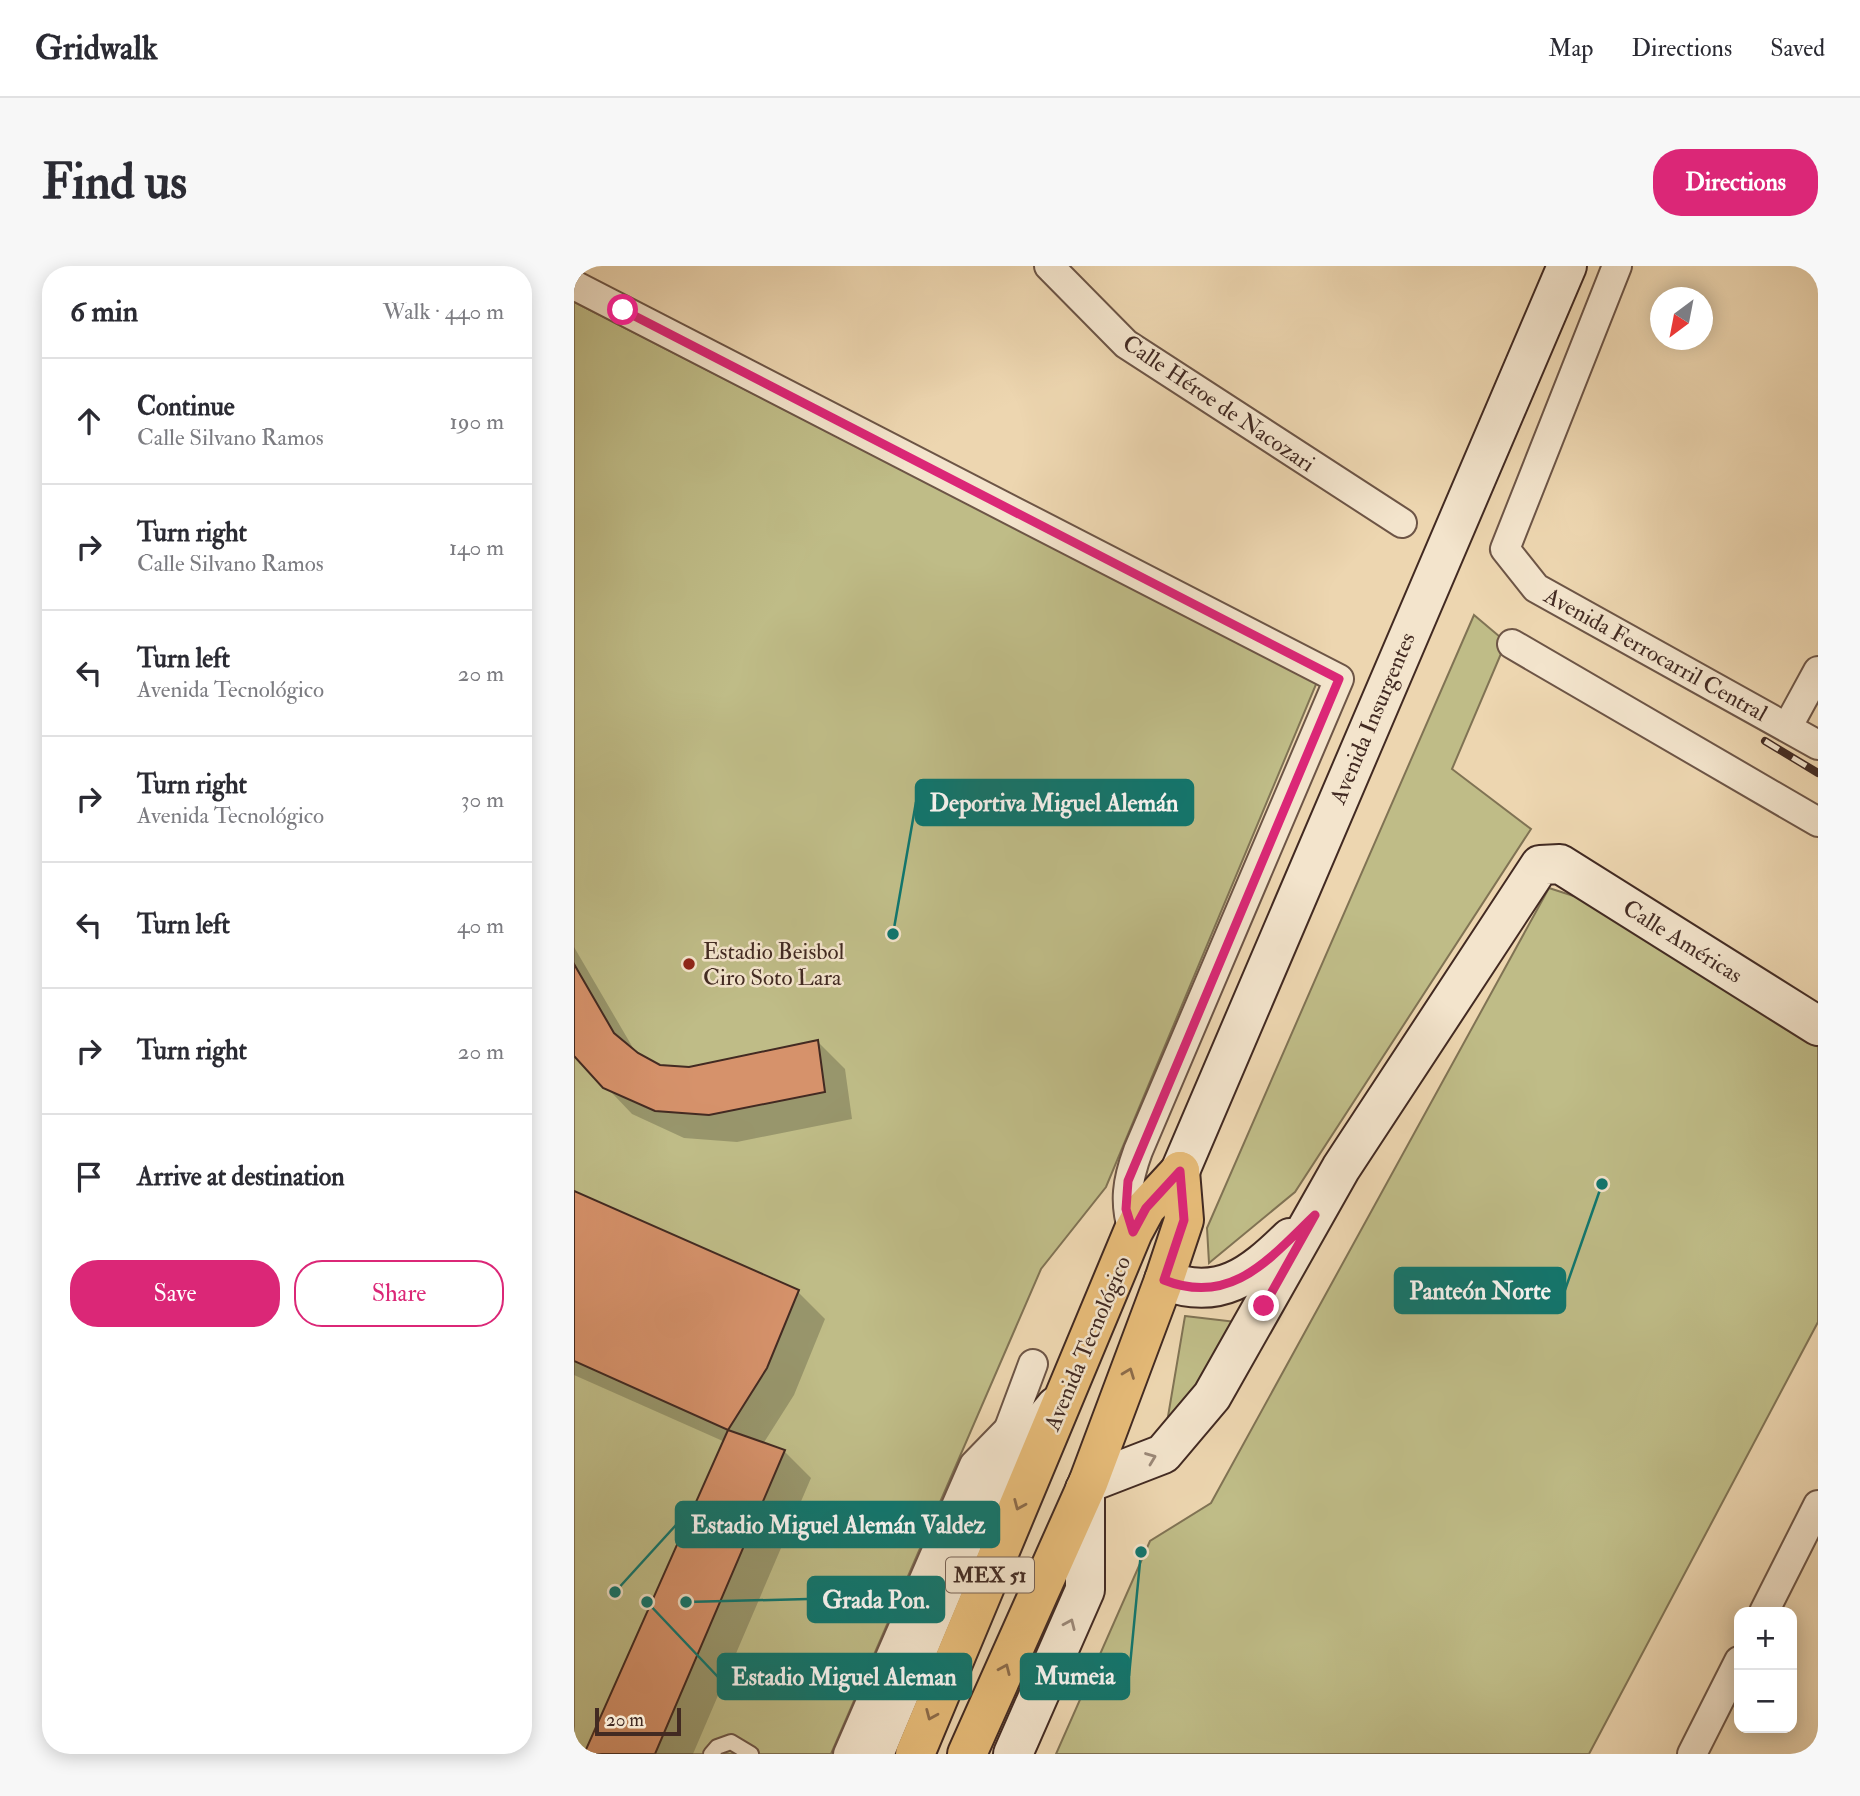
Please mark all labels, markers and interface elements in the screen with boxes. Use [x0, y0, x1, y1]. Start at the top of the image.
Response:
text: Gridwalk [35, 28, 158, 69]
text: Map [1548, 33, 1593, 64]
text: Directions [1631, 33, 1732, 64]
text: Saved [1770, 33, 1825, 64]
button: Directions [1653, 149, 1818, 216]
text: Find us [42, 152, 187, 213]
north arrow [1650, 287, 1713, 350]
text: 6 min [70, 293, 138, 330]
route start [607, 294, 638, 325]
text: Walk · 440 m [383, 297, 504, 326]
street label: Calle Héroe de Nacozari [1117, 328, 1320, 478]
text: Continue [137, 391, 235, 423]
icon: ahead [70, 402, 108, 440]
text: 190 m [450, 407, 504, 436]
text: Calle Silvano Ramos [137, 423, 324, 452]
text: Turn right [137, 517, 247, 549]
icon: right [70, 528, 108, 566]
text: 140 m [449, 533, 504, 562]
text: Calle Silvano Ramos [137, 549, 324, 578]
street label: Avenida Ferrocarril Central [1538, 580, 1773, 728]
street label: Avenida Insurgentes [1323, 628, 1422, 809]
text: Turn left [137, 643, 230, 675]
icon: left [70, 654, 108, 692]
text: 20 m [458, 659, 504, 688]
text: Avenida Tecnológico [137, 675, 324, 704]
text: Turn right [137, 769, 247, 801]
icon: right [70, 780, 108, 818]
callout: Deportiva Miguel Alemán [916, 780, 1193, 825]
text: 30 m [461, 785, 504, 814]
text: Deportiva Miguel Alemán [930, 788, 1179, 819]
text: Avenida Tecnológico [137, 801, 324, 830]
street label: Calle Américas [1618, 893, 1748, 990]
icon: left [70, 906, 108, 944]
text: Turn left [137, 909, 230, 941]
text: 40 m [457, 911, 504, 940]
place label: Estadio Beisbol Ciro Soto Lara [703, 937, 845, 992]
marker: Estadio Beisbol Ciro Soto Lara [681, 956, 697, 972]
icon: right [70, 1032, 108, 1070]
text: Turn right [137, 1035, 247, 1067]
text: 20 m [458, 1037, 504, 1066]
icon: arrive [70, 1158, 108, 1196]
text: Arrive at destination [137, 1161, 345, 1193]
street label: Avenida Tecnológico [1037, 1251, 1137, 1436]
button: Save [70, 1260, 280, 1327]
button: Share [294, 1260, 504, 1327]
callout: Panteón Norte [1395, 1268, 1565, 1313]
text: Panteón Norte [1409, 1276, 1551, 1307]
route end [1248, 1290, 1279, 1321]
one-way arrow [1120, 1368, 1134, 1380]
one-way arrow [1145, 1453, 1157, 1467]
one-way arrow [1013, 1498, 1027, 1510]
callout: Estadio Miguel Alemán Valdez [676, 1502, 999, 1547]
text: Estadio Miguel Alemán Valdez [691, 1510, 986, 1541]
road number: MEX 51 [946, 1558, 1034, 1592]
callout: Grada Pon. [808, 1577, 944, 1622]
text: Grada Pon. [822, 1585, 930, 1616]
map controls [1734, 1607, 1797, 1733]
button: + [1734, 1607, 1797, 1670]
one-way arrow [1062, 1619, 1076, 1631]
callout: Estadio Miguel Aleman [718, 1654, 971, 1699]
callout: Mumeia [1021, 1654, 1129, 1699]
text: Mumeia [1034, 1661, 1116, 1692]
text: Estadio Miguel Aleman [731, 1662, 957, 1693]
one-way arrow [997, 1664, 1011, 1676]
button: − [1734, 1670, 1797, 1733]
scale bar [595, 1705, 681, 1737]
text: 20 m [606, 1708, 644, 1732]
one-way arrow [926, 1708, 940, 1720]

